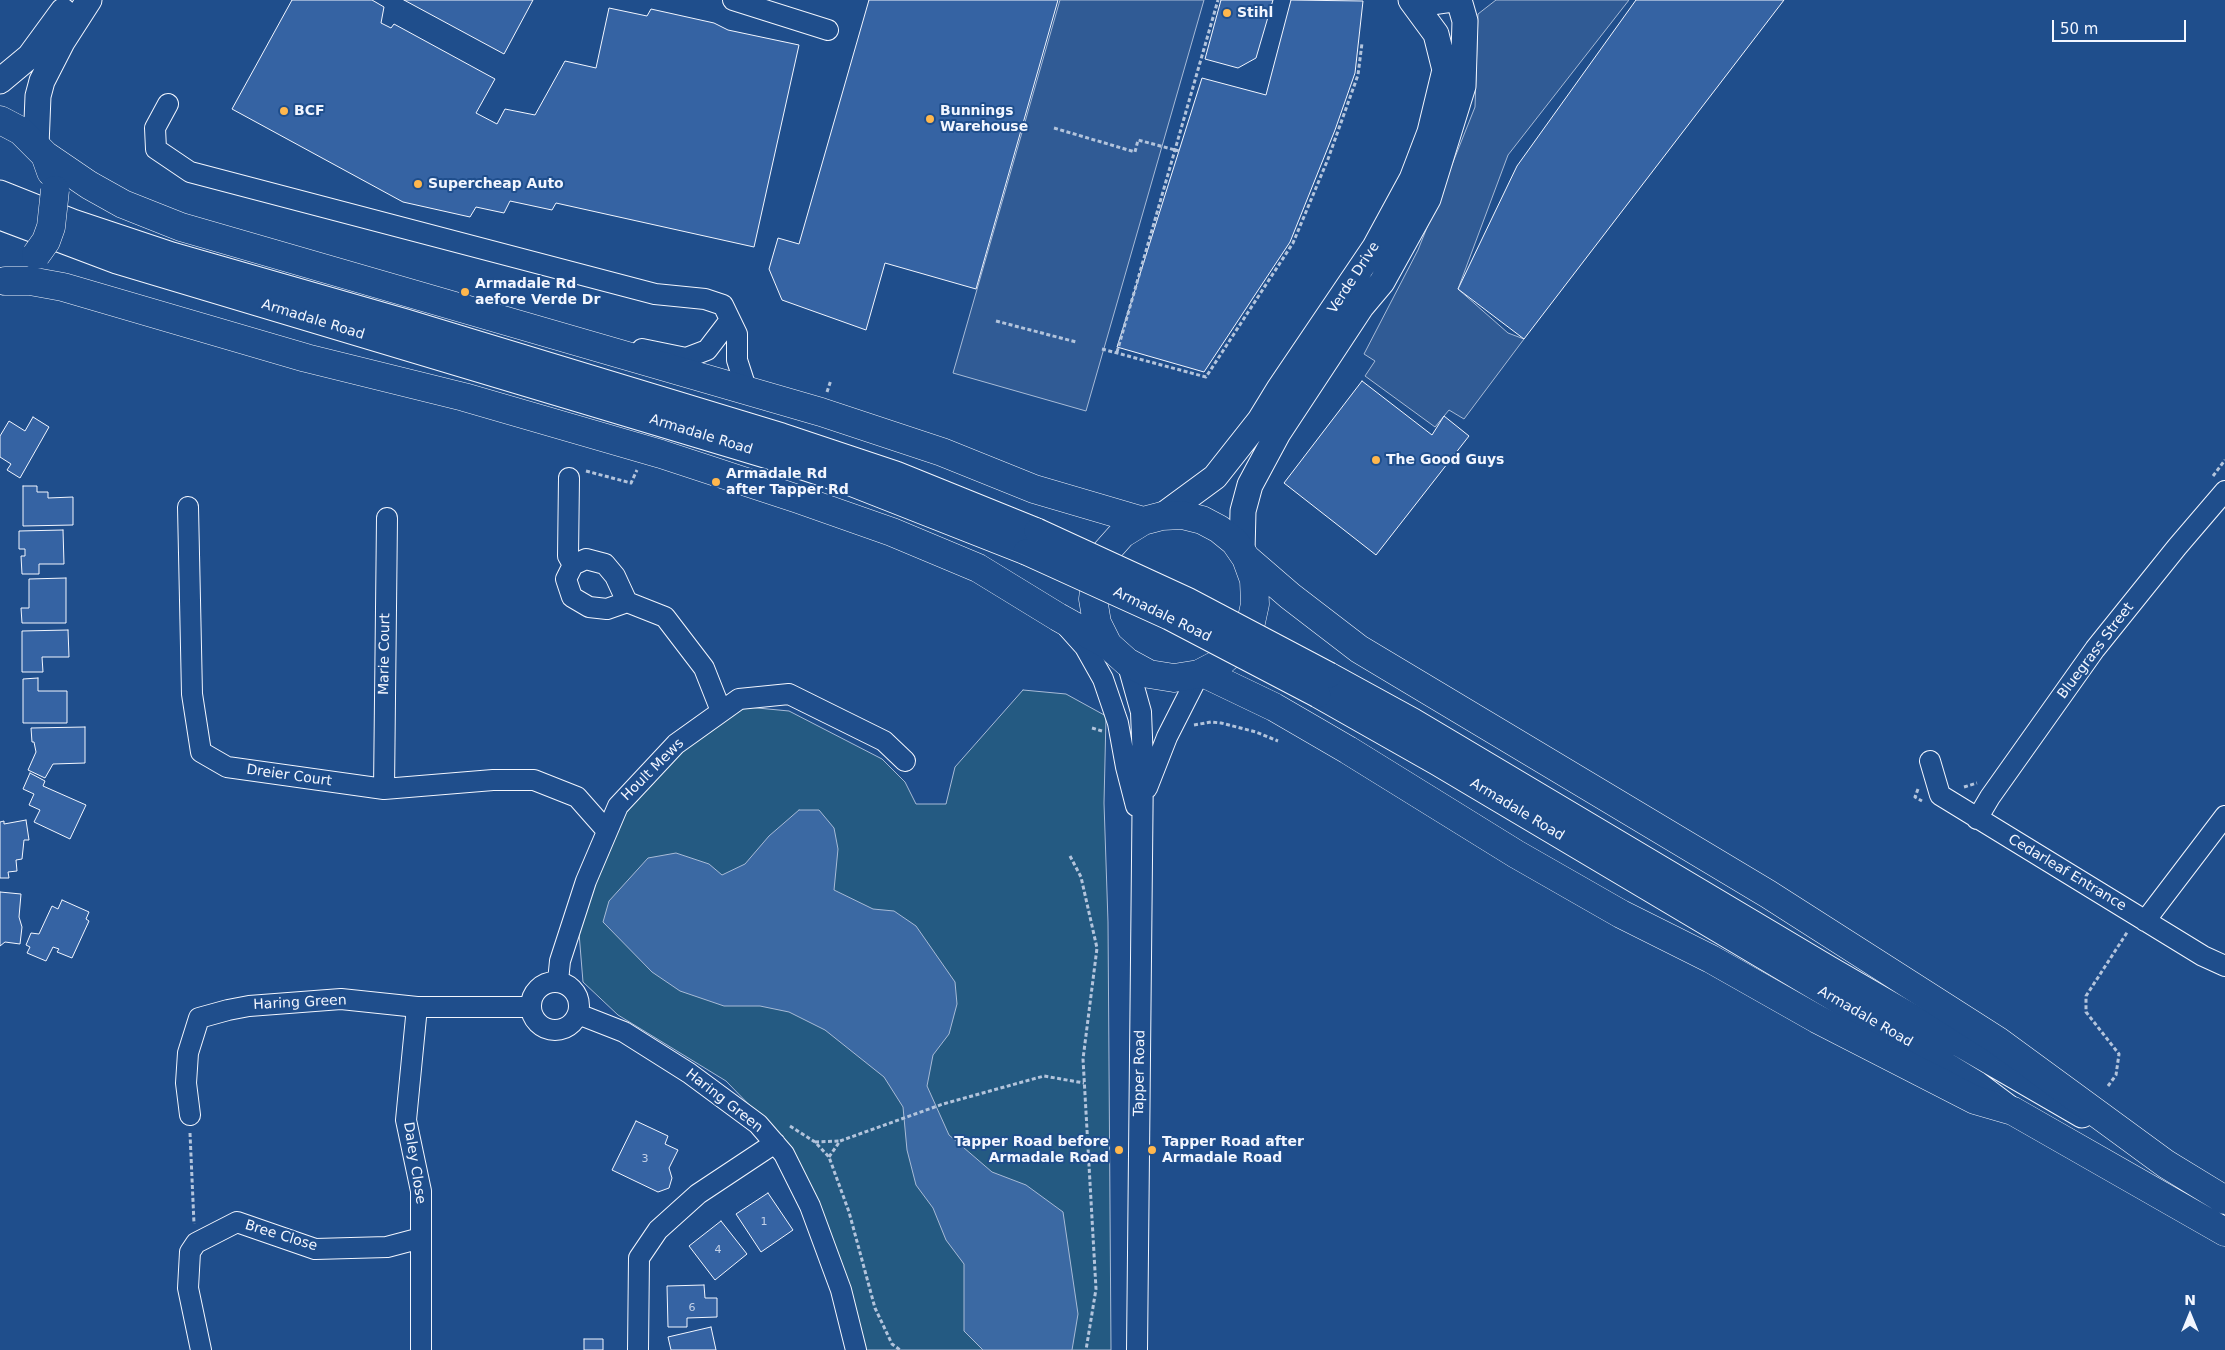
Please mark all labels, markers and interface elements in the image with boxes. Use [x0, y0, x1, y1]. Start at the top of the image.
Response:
place label: Stihl [1237, 5, 1273, 21]
marker: Stihl [1221, 7, 1233, 19]
scale bar [2055, 10, 2189, 42]
text: 50 m [2060, 20, 2098, 38]
place label: BCF [294, 103, 325, 119]
place label: Bunnings Warehouse [940, 103, 1028, 136]
marker: BCF [278, 105, 290, 117]
marker: Bunnings Warehouse [924, 113, 936, 125]
place label: Supercheap Auto [428, 176, 564, 192]
marker: Supercheap Auto [412, 178, 424, 190]
street label: Verde Drive [1325, 239, 1383, 317]
place label: Armadale Rd aefore Verde Dr [475, 276, 600, 308]
marker: Armadale Rd aefore Verde Dr [459, 286, 471, 298]
street label: Armadale Road [259, 296, 367, 344]
street label: Armadale Road [647, 411, 755, 459]
place label: The Good Guys [1386, 452, 1504, 468]
marker: The Good Guys [1370, 454, 1382, 466]
place label: Armadale Rd after Tapper Rd [726, 466, 849, 498]
marker: Armadale Rd after Tapper Rd [710, 476, 722, 488]
street label: Armadale Road [1110, 584, 1214, 646]
street label: Bluegrass Street [2054, 600, 2138, 702]
street label: Marie Court [376, 613, 394, 695]
street label: Hoult Mews [618, 735, 688, 805]
street label: Dreier Court [245, 762, 333, 790]
street label: Armadale Road [1467, 775, 1567, 845]
street label: Cedarleaf Entrance [2005, 831, 2129, 915]
street label: Armadale Road [1815, 983, 1915, 1051]
street label: Haring Green [253, 992, 347, 1014]
street label: Tapper Road [1131, 1030, 1149, 1116]
street label: Haring Green [682, 1066, 766, 1136]
street label: Daley Close [399, 1121, 429, 1205]
place label: Tapper Road before Armadale Road [954, 1134, 1109, 1166]
place label: Tapper Road after Armadale Road [1162, 1134, 1304, 1166]
marker: Tapper Road before Armadale Road [1113, 1144, 1125, 1156]
marker: Tapper Road after Armadale Road [1146, 1144, 1158, 1156]
house number: 3 [642, 1152, 648, 1166]
house number: 1 [761, 1215, 767, 1229]
street label: Bree Close [243, 1217, 319, 1255]
house number: 4 [715, 1243, 721, 1257]
north arrow [2165, 1290, 2215, 1340]
text: N [2184, 1292, 2196, 1308]
house number: 6 [689, 1301, 695, 1315]

